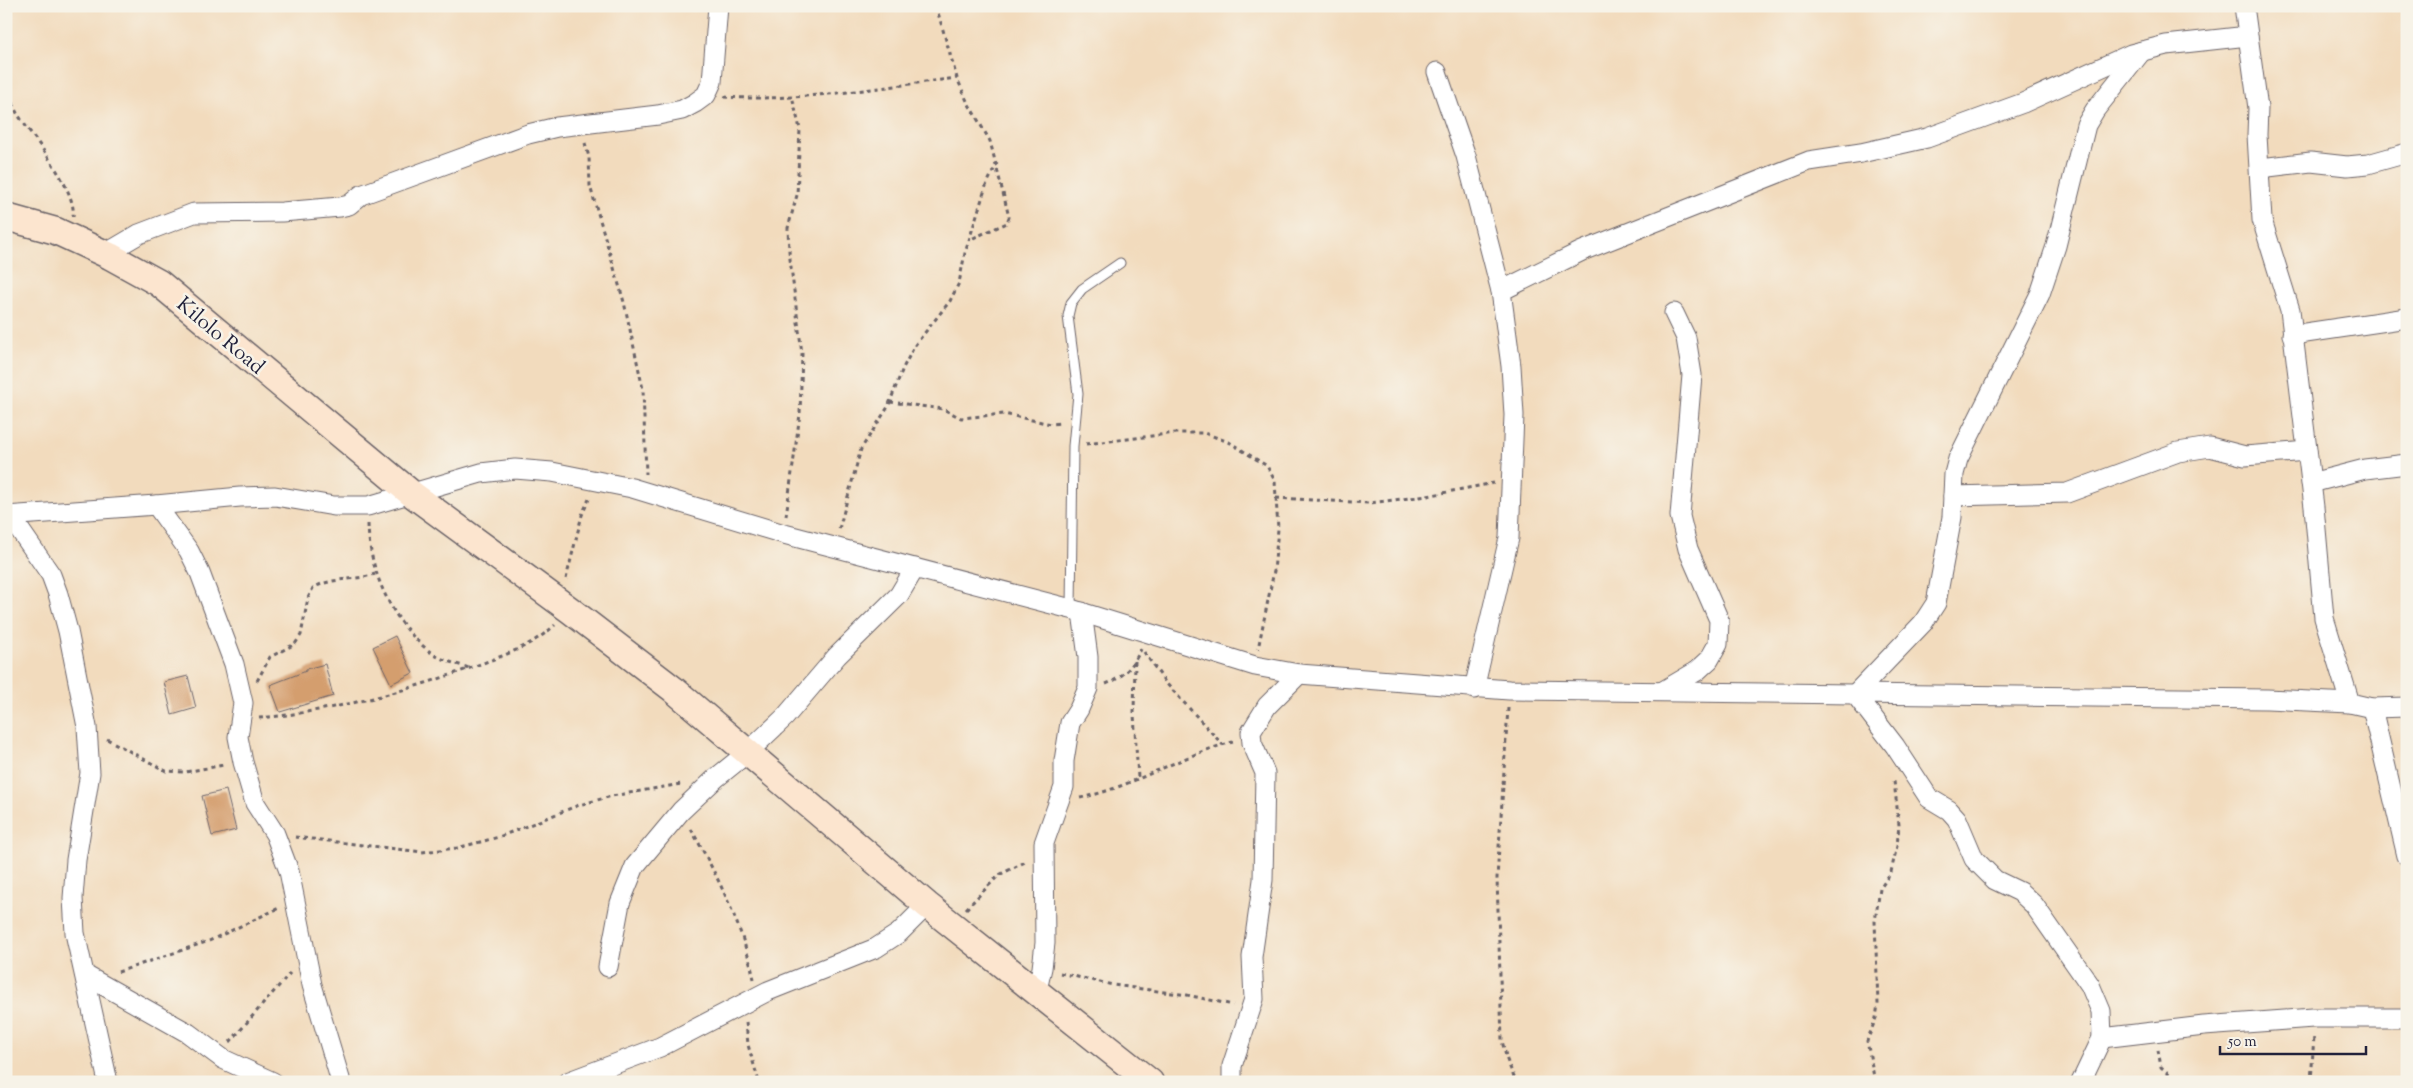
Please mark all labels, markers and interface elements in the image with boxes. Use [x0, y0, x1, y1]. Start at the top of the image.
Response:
street label: Kilolo Road [169, 291, 270, 383]
scale bar [2220, 1023, 2367, 1055]
text: 50 m [2227, 1032, 2257, 1053]

